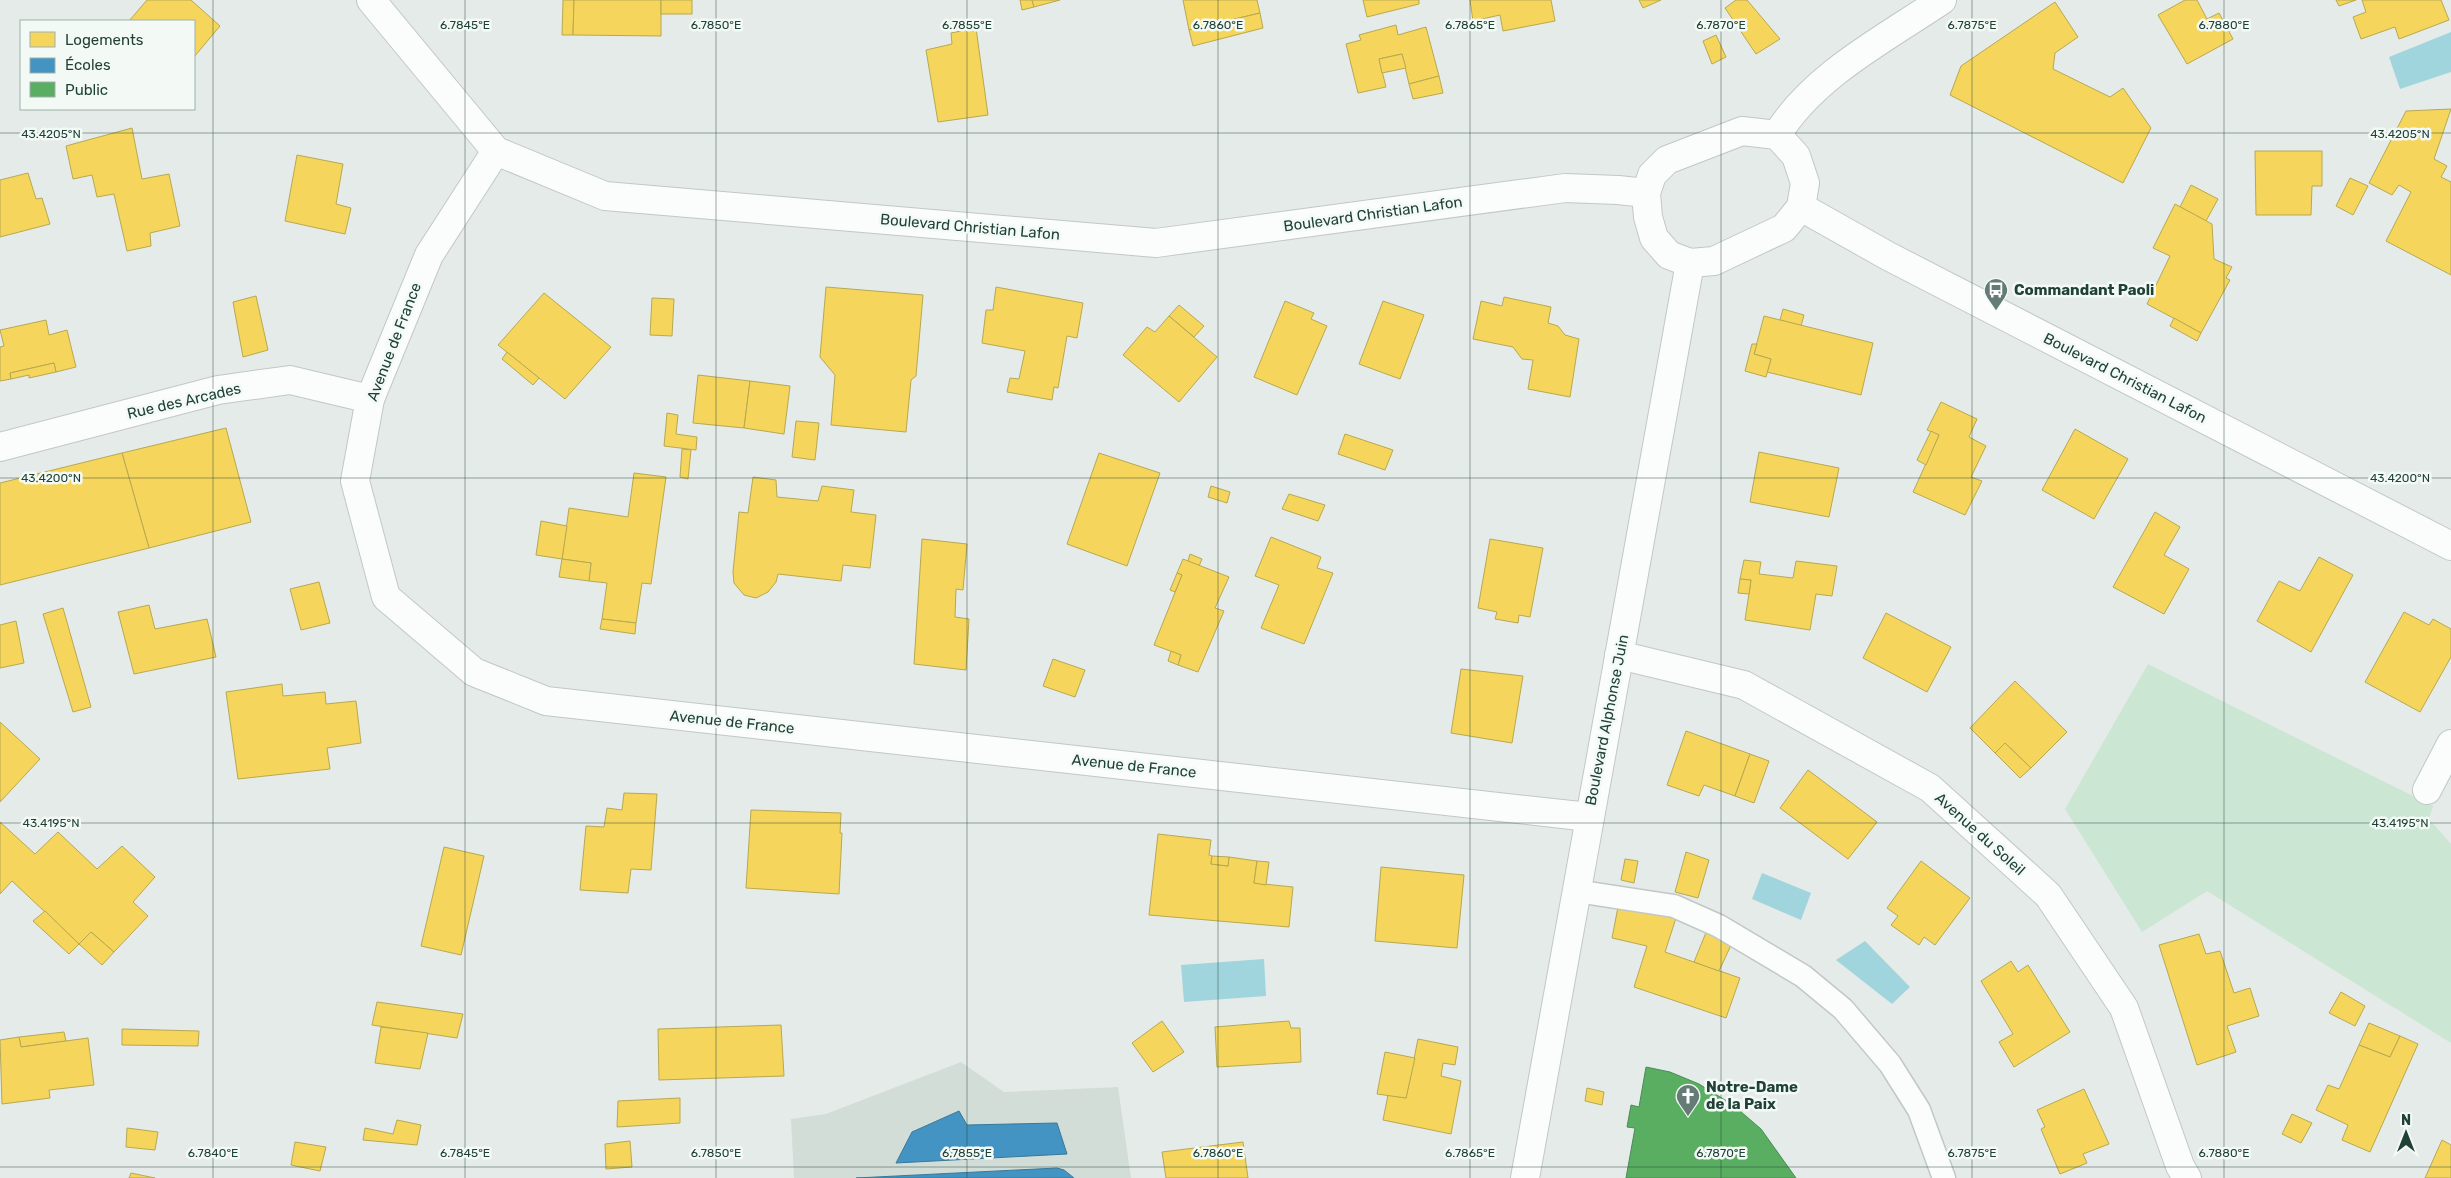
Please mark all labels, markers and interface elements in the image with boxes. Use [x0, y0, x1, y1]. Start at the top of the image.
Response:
text: 6.7845°E [440, 18, 490, 32]
text: 6.7850°E [691, 18, 741, 32]
text: 6.7855°E [942, 18, 992, 32]
text: 6.7860°E [1193, 18, 1243, 32]
text: 6.7865°E [1445, 18, 1495, 32]
text: 6.7870°E [1696, 18, 1746, 32]
text: 6.7875°E [1948, 18, 1996, 32]
text: 6.7880°E [2199, 18, 2249, 32]
legend [20, 20, 195, 110]
text: Logements [65, 31, 144, 49]
text: Écoles [65, 56, 111, 74]
text: Public [65, 81, 108, 99]
text: 43.4205°N [21, 127, 81, 141]
text: 43.4205°N [2370, 127, 2430, 141]
street label: Boulevard Christian Lafon [1282, 193, 1464, 235]
street label: Boulevard Christian Lafon [879, 210, 1061, 244]
bus stop icon: Commandant Paoli [1983, 277, 2009, 311]
street label: Avenue de France [363, 280, 425, 404]
place label: Commandant Paoli [2014, 281, 2154, 299]
street label: Boulevard Christian Lafon [2041, 329, 2209, 427]
street label: Rue des Arcades [125, 379, 243, 423]
text: 43.4200°N [21, 471, 81, 485]
text: 43.4200°N [2370, 471, 2430, 485]
street label: Boulevard Alphonse Juin [1582, 633, 1632, 807]
street label: Avenue de France [669, 706, 795, 738]
street label: Avenue de France [1071, 750, 1197, 782]
street label: Avenue du Soleil [1931, 789, 2029, 879]
text: 43.4195°N [22, 816, 80, 830]
text: 43.4195°N [2371, 816, 2429, 830]
place label: Notre-Dame de la Paix [1706, 1078, 1798, 1113]
church icon: Notre-Dame de la Paix [1675, 1083, 1701, 1117]
north arrow [2381, 1108, 2431, 1158]
text: N [2401, 1112, 2411, 1129]
text: 6.7840°E [188, 1146, 238, 1160]
text: 6.7845°E [440, 1146, 490, 1160]
text: 6.7850°E [691, 1146, 741, 1160]
text: 6.7855°E [942, 1146, 992, 1160]
text: 6.7860°E [1193, 1146, 1243, 1160]
text: 6.7865°E [1445, 1146, 1495, 1160]
text: 6.7870°E [1696, 1146, 1746, 1160]
text: 6.7875°E [1948, 1146, 1996, 1160]
text: 6.7880°E [2199, 1146, 2249, 1160]

